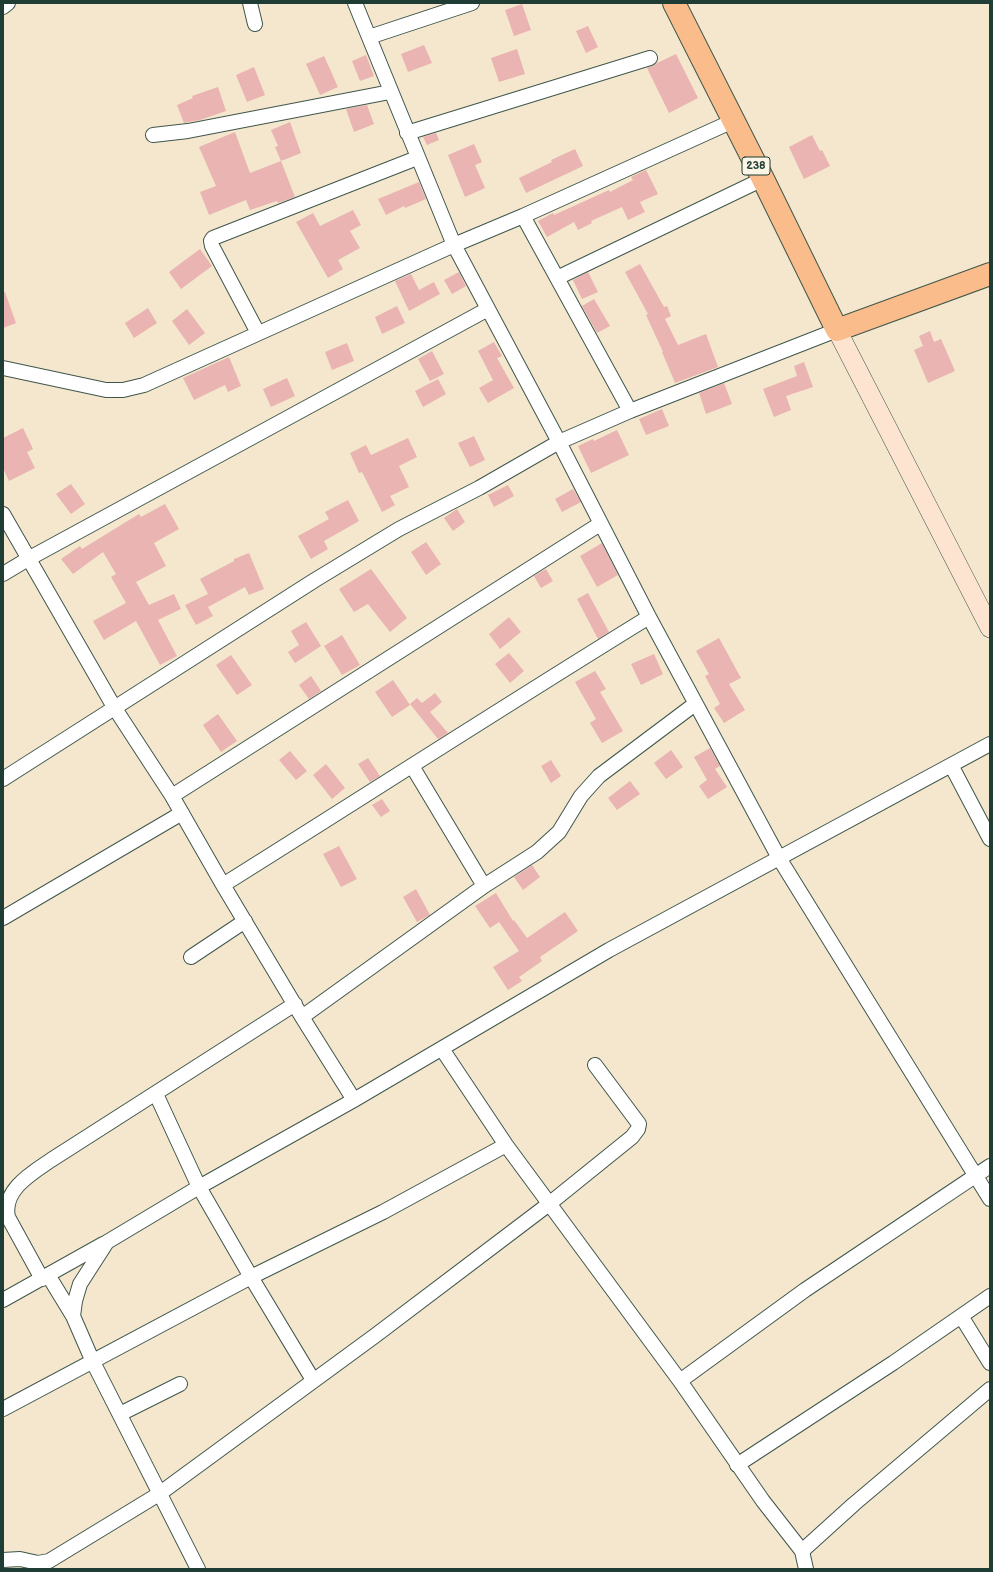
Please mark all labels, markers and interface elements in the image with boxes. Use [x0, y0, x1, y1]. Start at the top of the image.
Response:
road number: 238 [742, 157, 770, 175]

